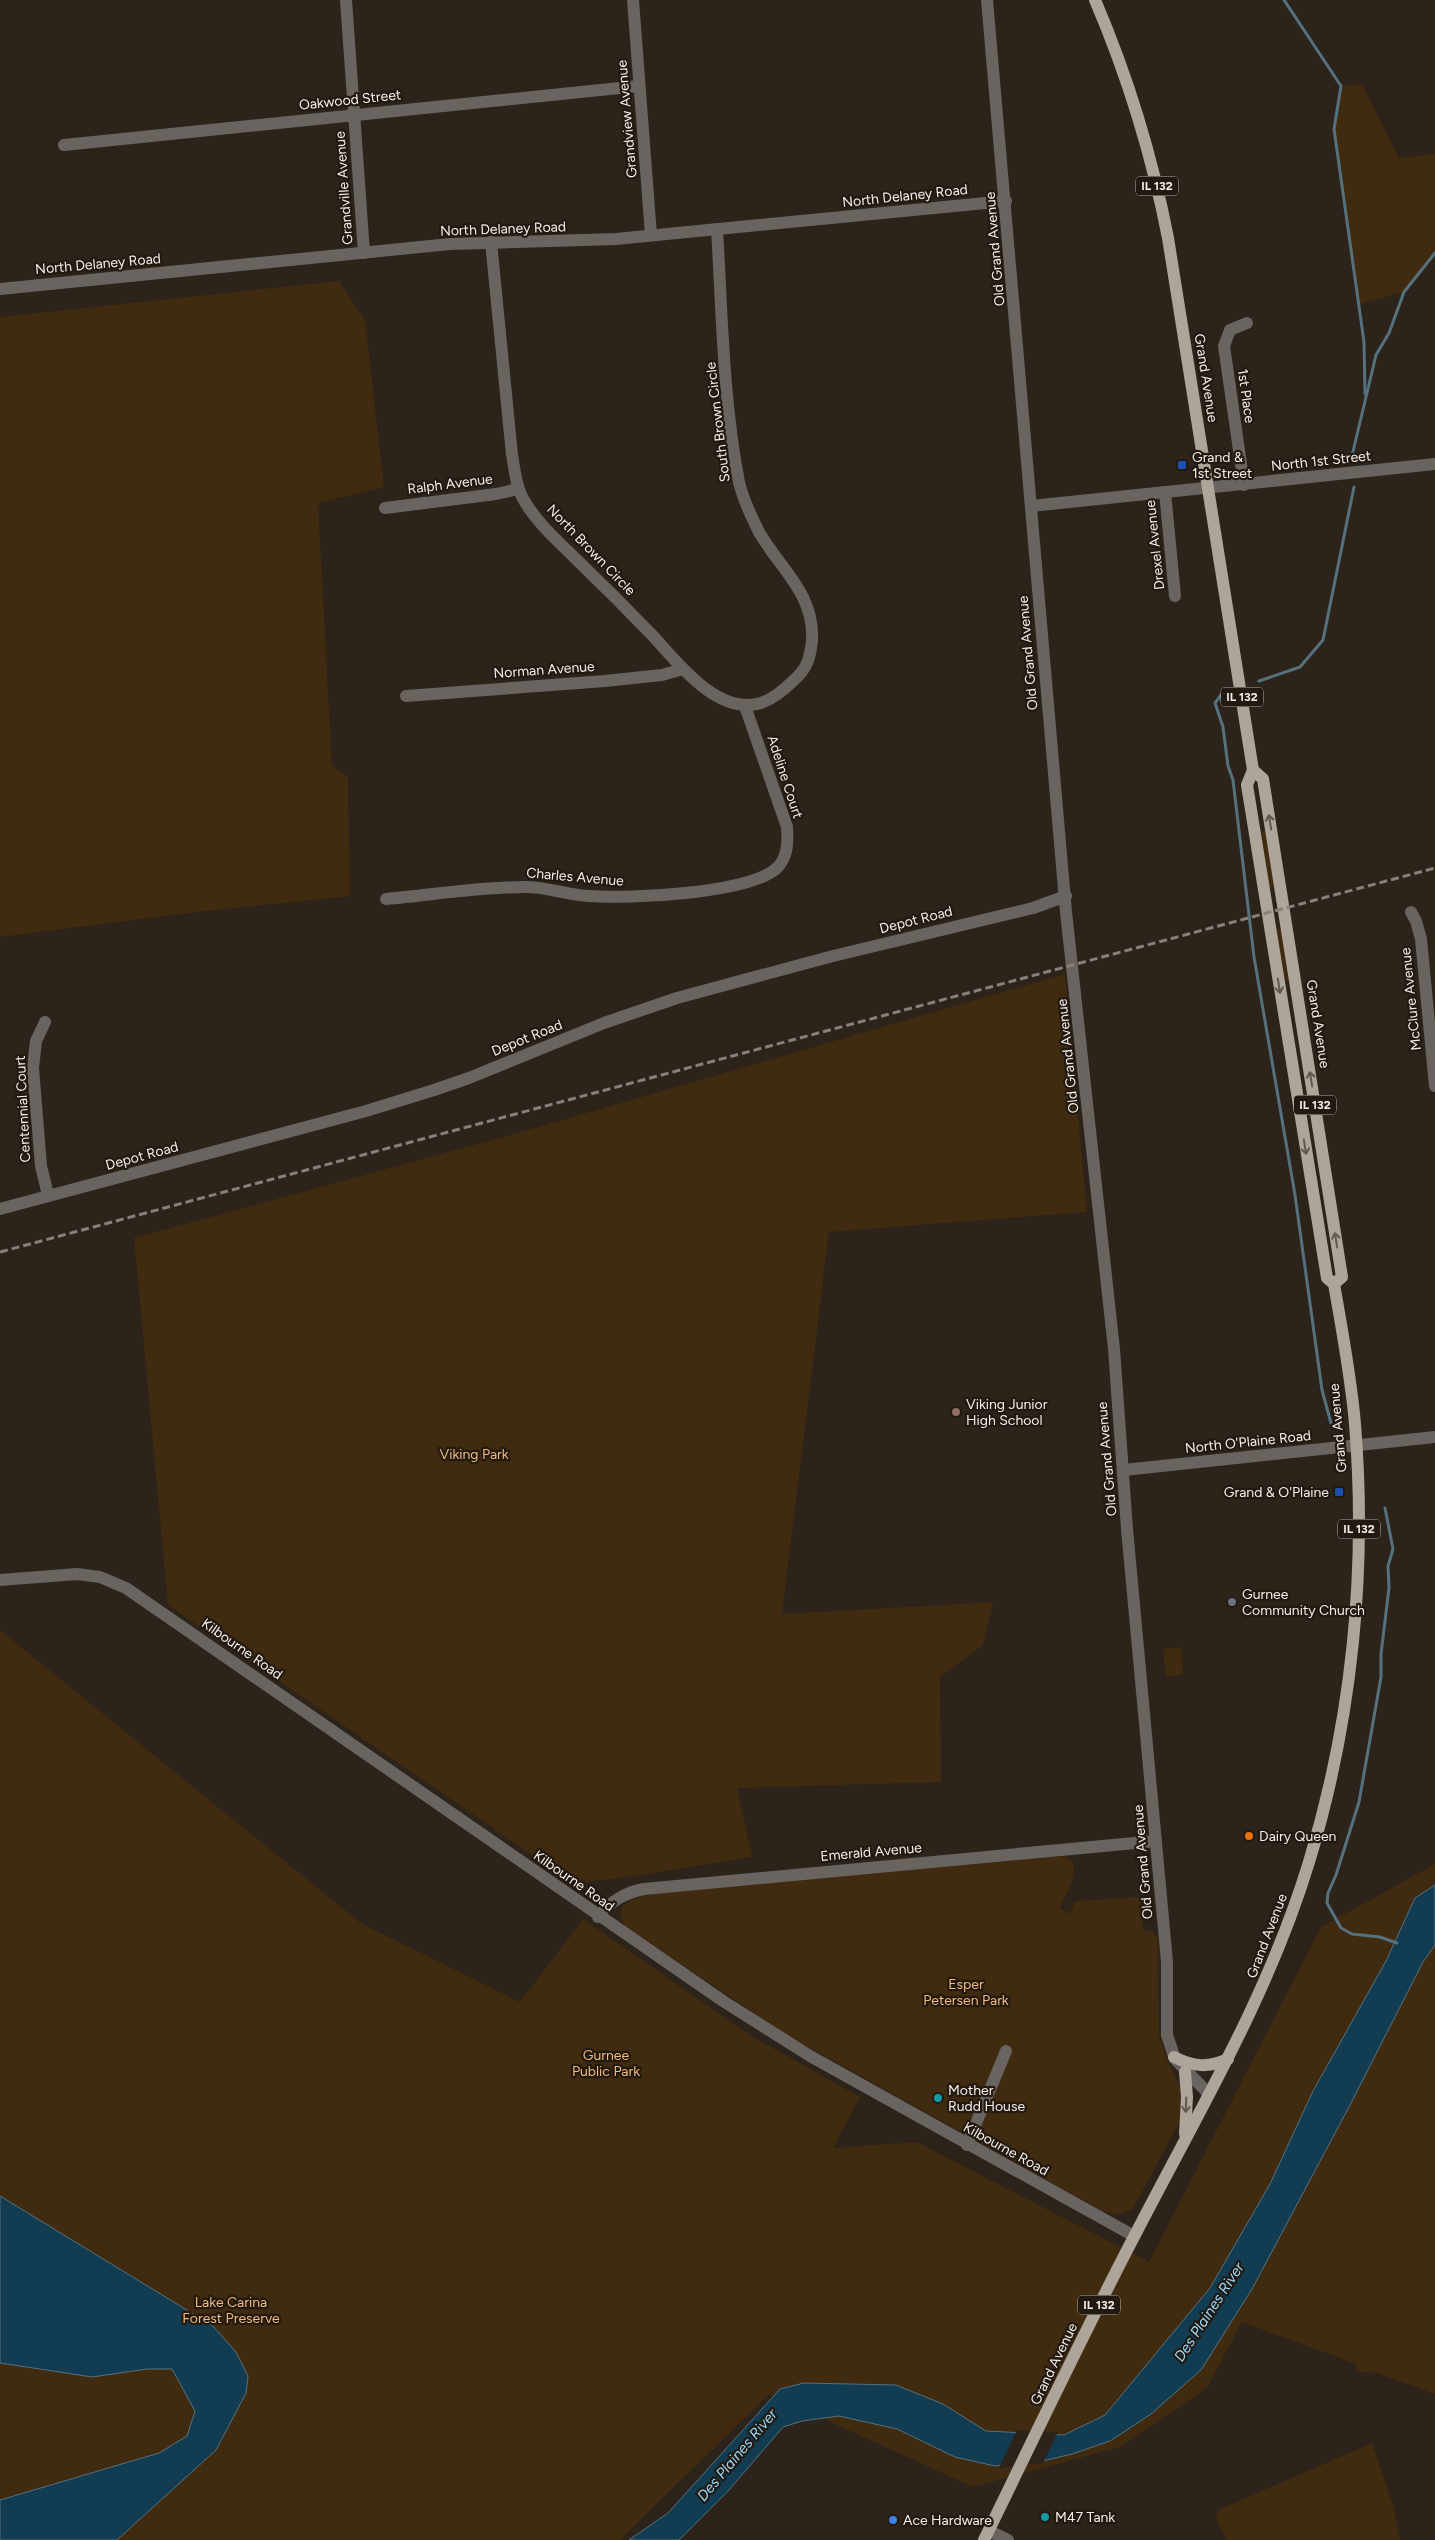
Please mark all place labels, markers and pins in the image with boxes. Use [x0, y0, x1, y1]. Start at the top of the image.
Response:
place label: Grand & 1st Street [1192, 449, 1252, 482]
marker: Grand & 1st Street [1176, 459, 1188, 471]
place label: Viking Junior High School [966, 1396, 1048, 1429]
marker: Viking Junior High School [950, 1406, 962, 1418]
place label: Grand & O'Plaine [1224, 1484, 1329, 1501]
marker: Grand & O'Plaine [1333, 1486, 1345, 1498]
place label: Gurnee Community Church [1242, 1586, 1365, 1619]
marker: Gurnee Community Church [1226, 1596, 1238, 1608]
place label: Dairy Queen [1259, 1828, 1337, 1845]
marker: Dairy Queen [1243, 1830, 1255, 1842]
place label: Mother Rudd House [948, 2082, 1025, 2115]
marker: Mother Rudd House [932, 2092, 944, 2104]
place label: M47 Tank [1055, 2509, 1115, 2526]
marker: M47 Tank [1039, 2511, 1051, 2523]
place label: Ace Hardware [903, 2512, 992, 2529]
marker: Ace Hardware [887, 2514, 899, 2526]

